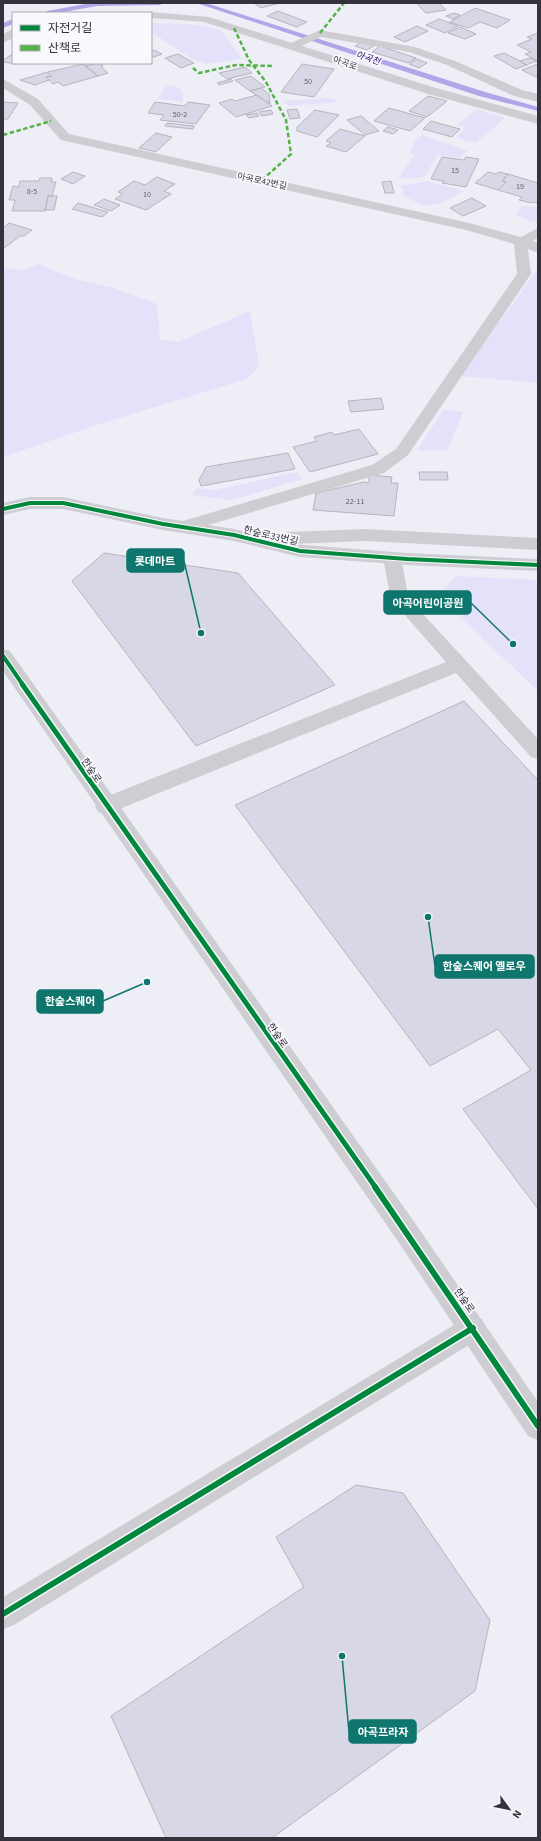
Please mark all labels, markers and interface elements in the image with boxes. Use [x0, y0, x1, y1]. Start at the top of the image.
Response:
legend [12, 12, 152, 64]
text: 자전거길 [48, 20, 92, 37]
text: 산책로 [48, 40, 81, 57]
water label: 아곡천 [354, 48, 382, 69]
street label: 아곡로 [331, 53, 359, 73]
house number: 50 [304, 76, 312, 87]
house number: 50-2 [173, 109, 187, 120]
house number: 15 [451, 165, 459, 176]
street label: 아곡로42번길 [236, 170, 288, 193]
house number: 19 [516, 181, 524, 192]
house number: 8-5 [27, 186, 37, 197]
house number: 10 [143, 189, 151, 200]
house number: 22-11 [346, 496, 364, 507]
street label: 한숲로33번길 [242, 523, 300, 549]
callout: 롯데마트 [127, 549, 184, 572]
text: 롯데마트 [135, 554, 175, 569]
callout: 아곡어린이공원 [384, 591, 471, 614]
text: 아곡어린이공원 [393, 596, 463, 611]
street label: 한숲로 [78, 755, 105, 786]
callout: 한숲스퀘어 옐로우 [435, 955, 534, 978]
text: 한숲스퀘어 옐로우 [442, 959, 526, 974]
callout: 한숲스퀘어 [37, 990, 103, 1013]
text: 한숲스퀘어 [45, 994, 95, 1009]
street label: 한숲로 [264, 1020, 291, 1051]
street label: 한숲로 [451, 1285, 478, 1316]
callout: 아곡프라자 [349, 1720, 416, 1743]
text: 아곡프라자 [358, 1725, 408, 1740]
north arrow [489, 1789, 529, 1829]
text: N [509, 1807, 525, 1821]

